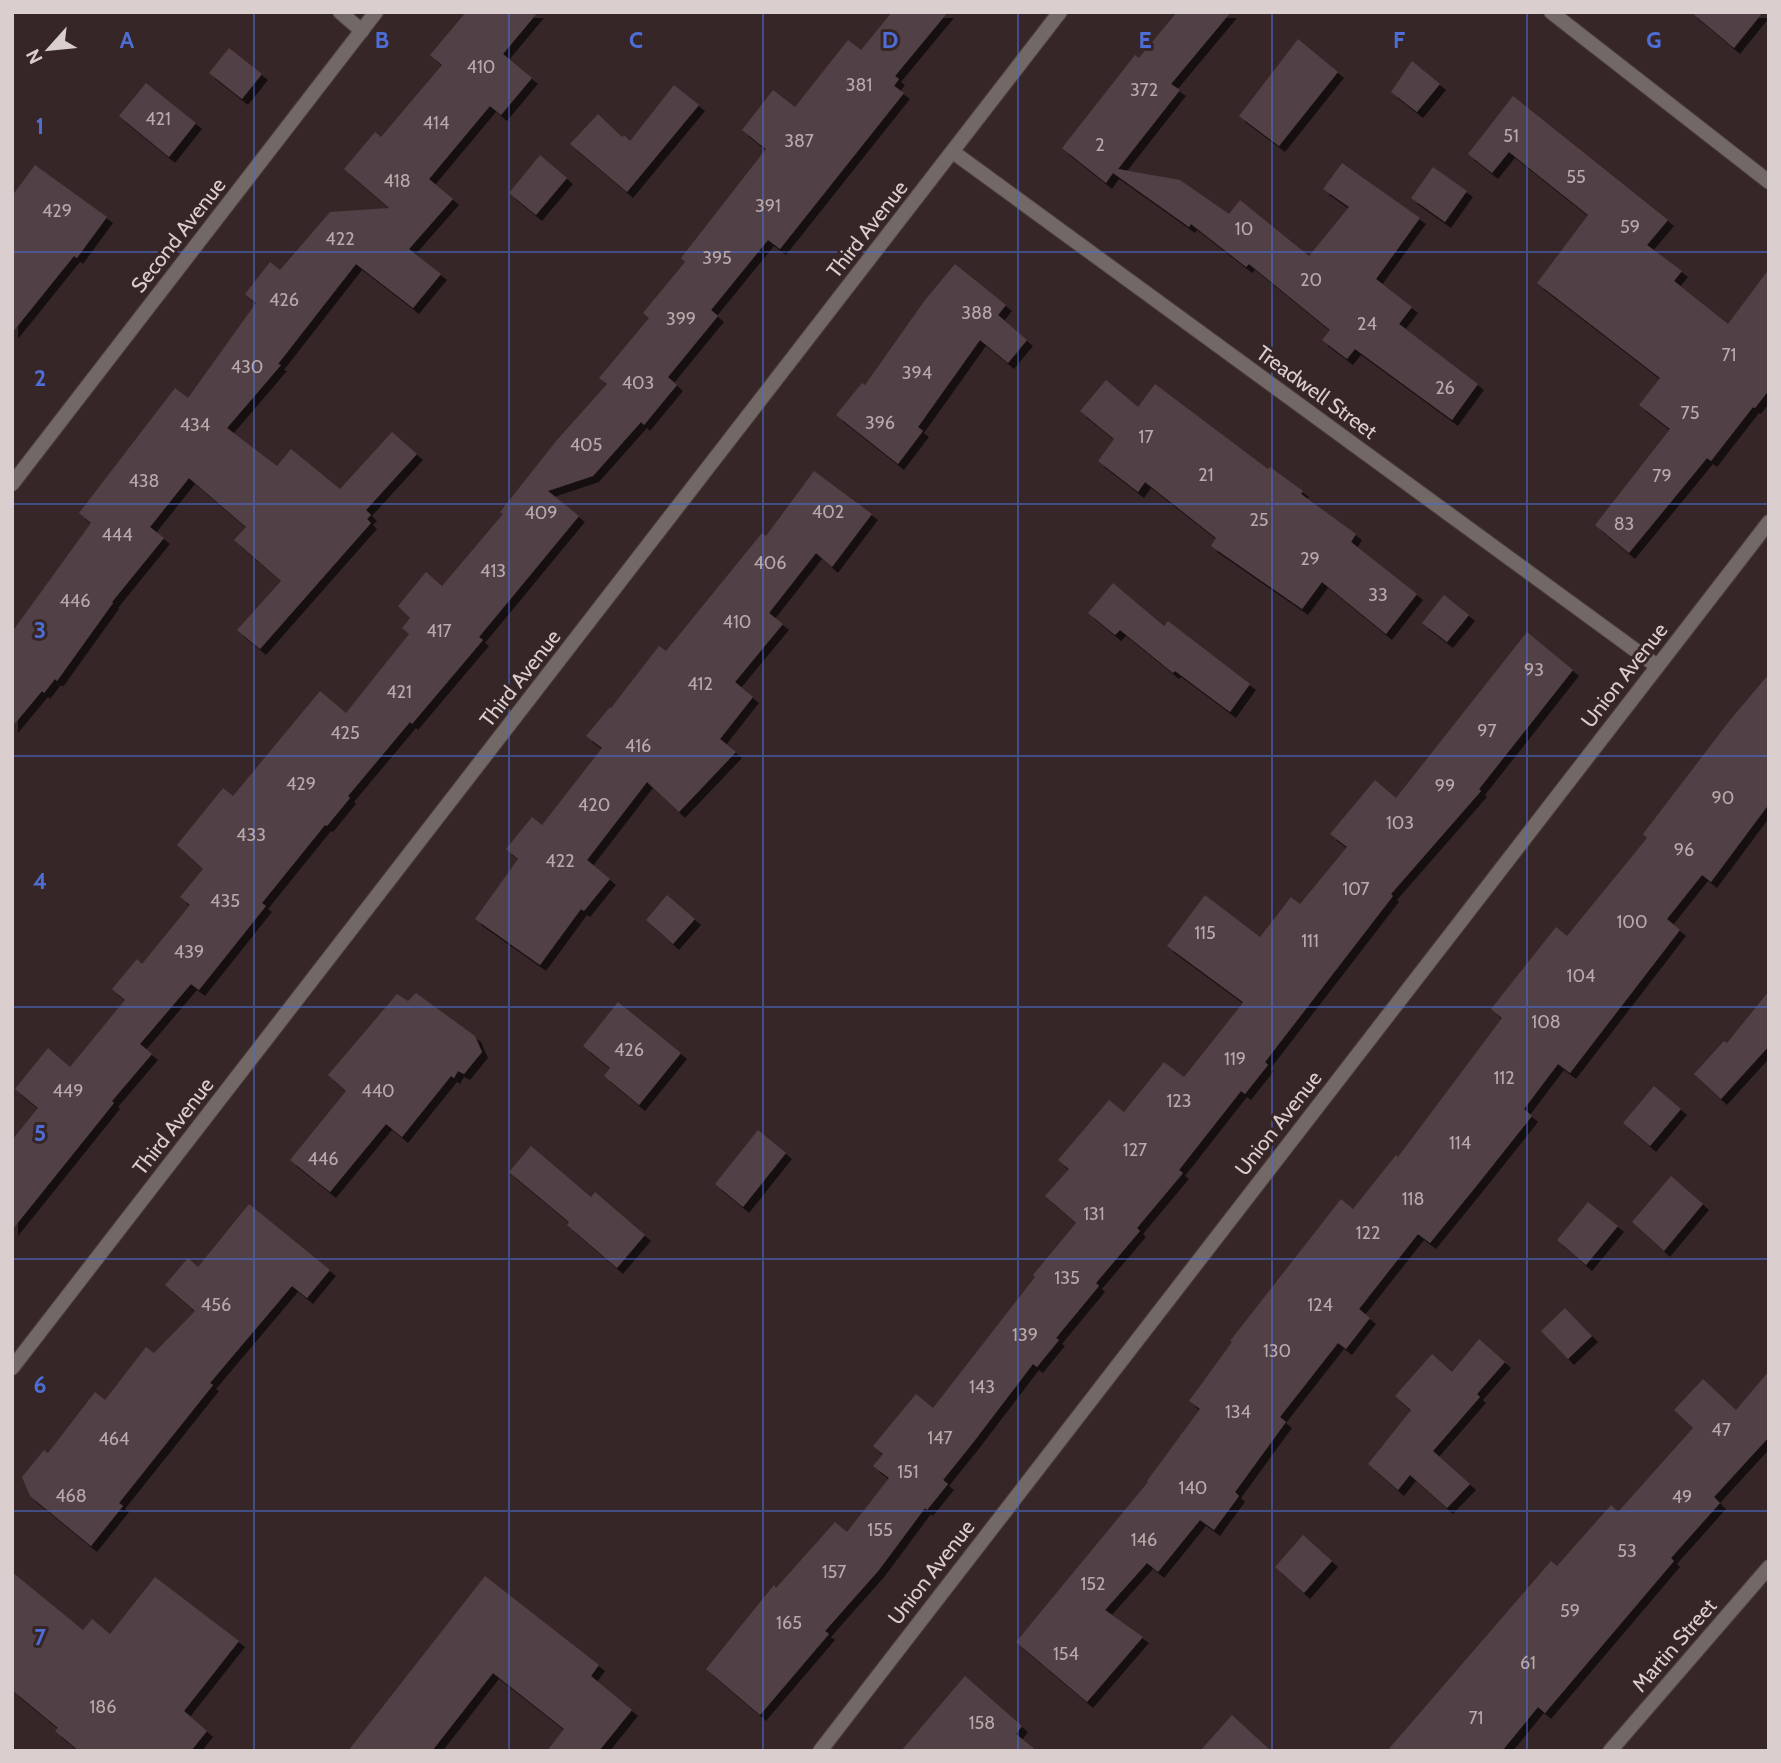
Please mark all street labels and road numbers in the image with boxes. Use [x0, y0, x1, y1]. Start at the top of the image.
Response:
street label: Second Avenue [125, 172, 231, 297]
street label: Third Avenue [821, 175, 913, 282]
street label: Treadwell Street [1252, 340, 1382, 444]
street label: Union Avenue [1575, 618, 1673, 732]
street label: Third Avenue [474, 624, 566, 731]
street label: Union Avenue [1229, 1066, 1327, 1180]
street label: Third Avenue [127, 1072, 219, 1179]
street label: Union Avenue [882, 1515, 980, 1629]
street label: Martin Street [1627, 1593, 1721, 1697]

